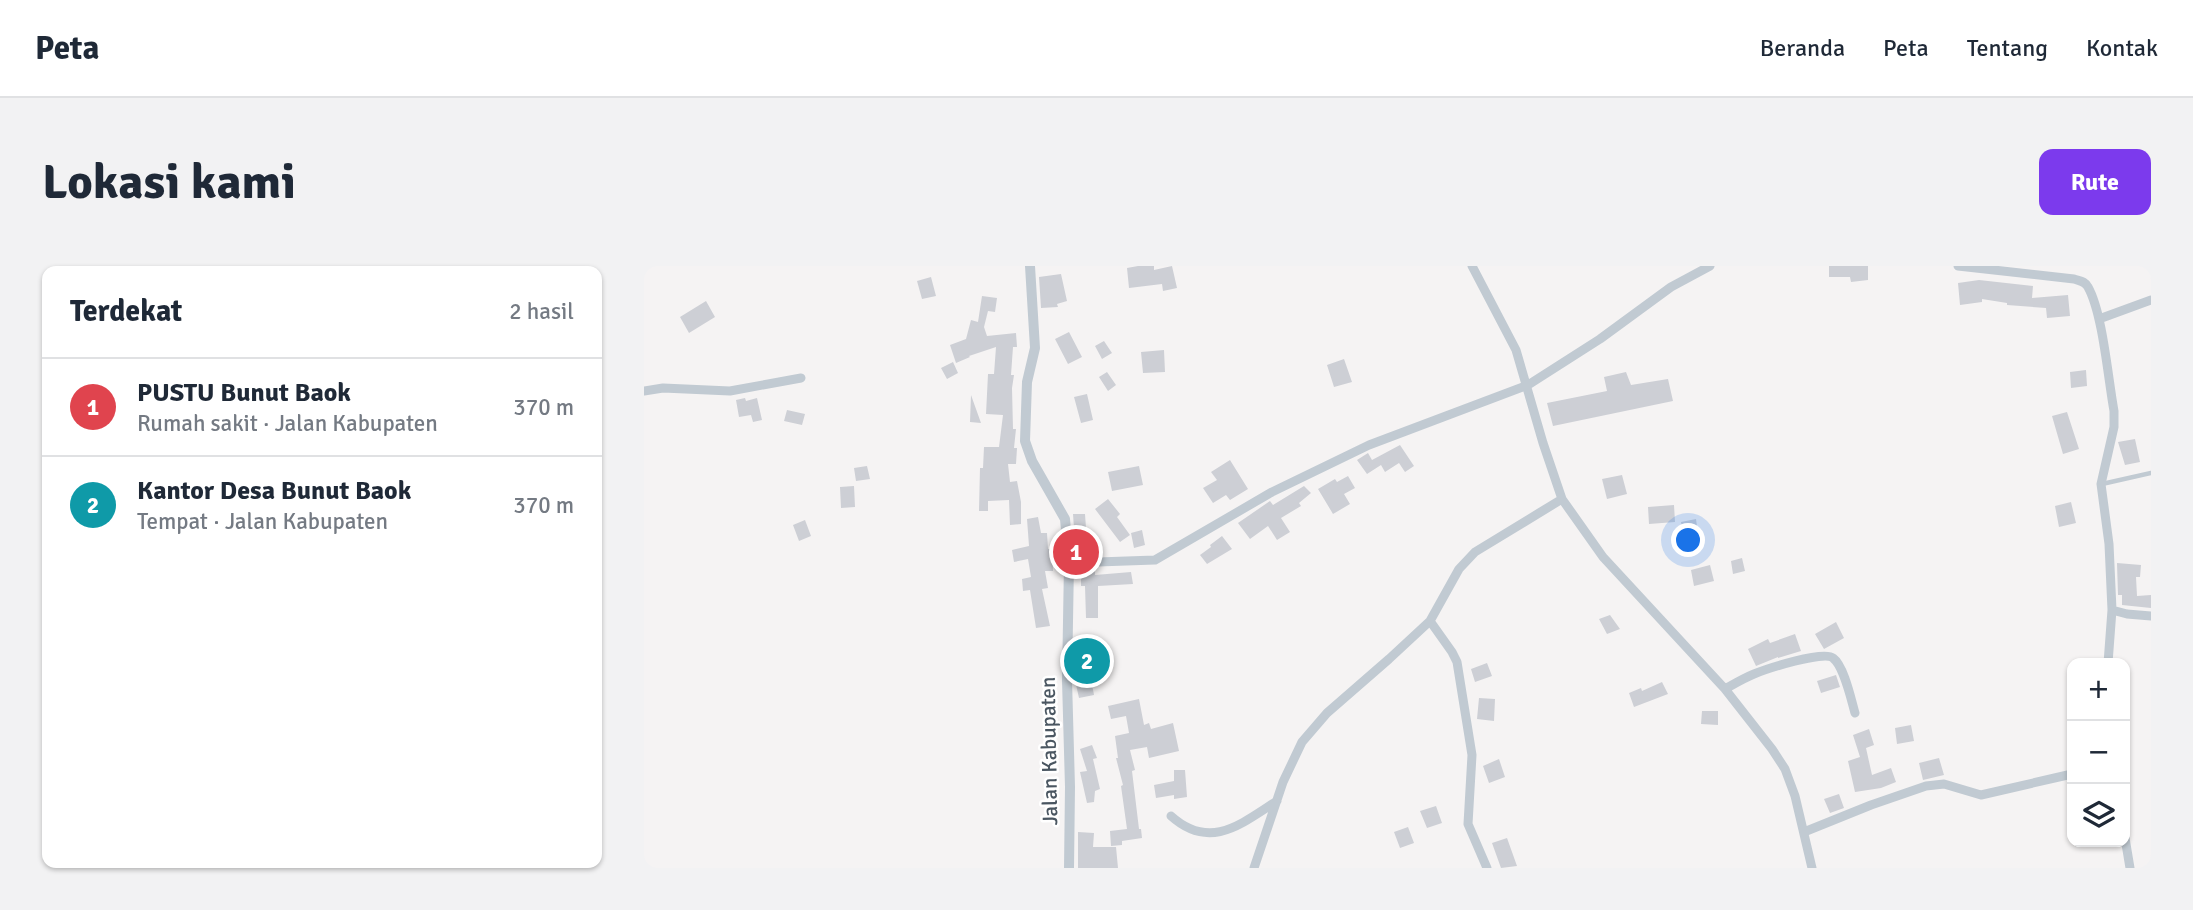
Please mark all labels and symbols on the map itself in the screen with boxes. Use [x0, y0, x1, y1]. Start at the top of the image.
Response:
your location [1671, 523, 1705, 557]
pin: 1 [1053, 526, 1099, 578]
pin: 2 [1064, 635, 1110, 687]
street label: Jalan Kabupaten [1035, 676, 1063, 826]

